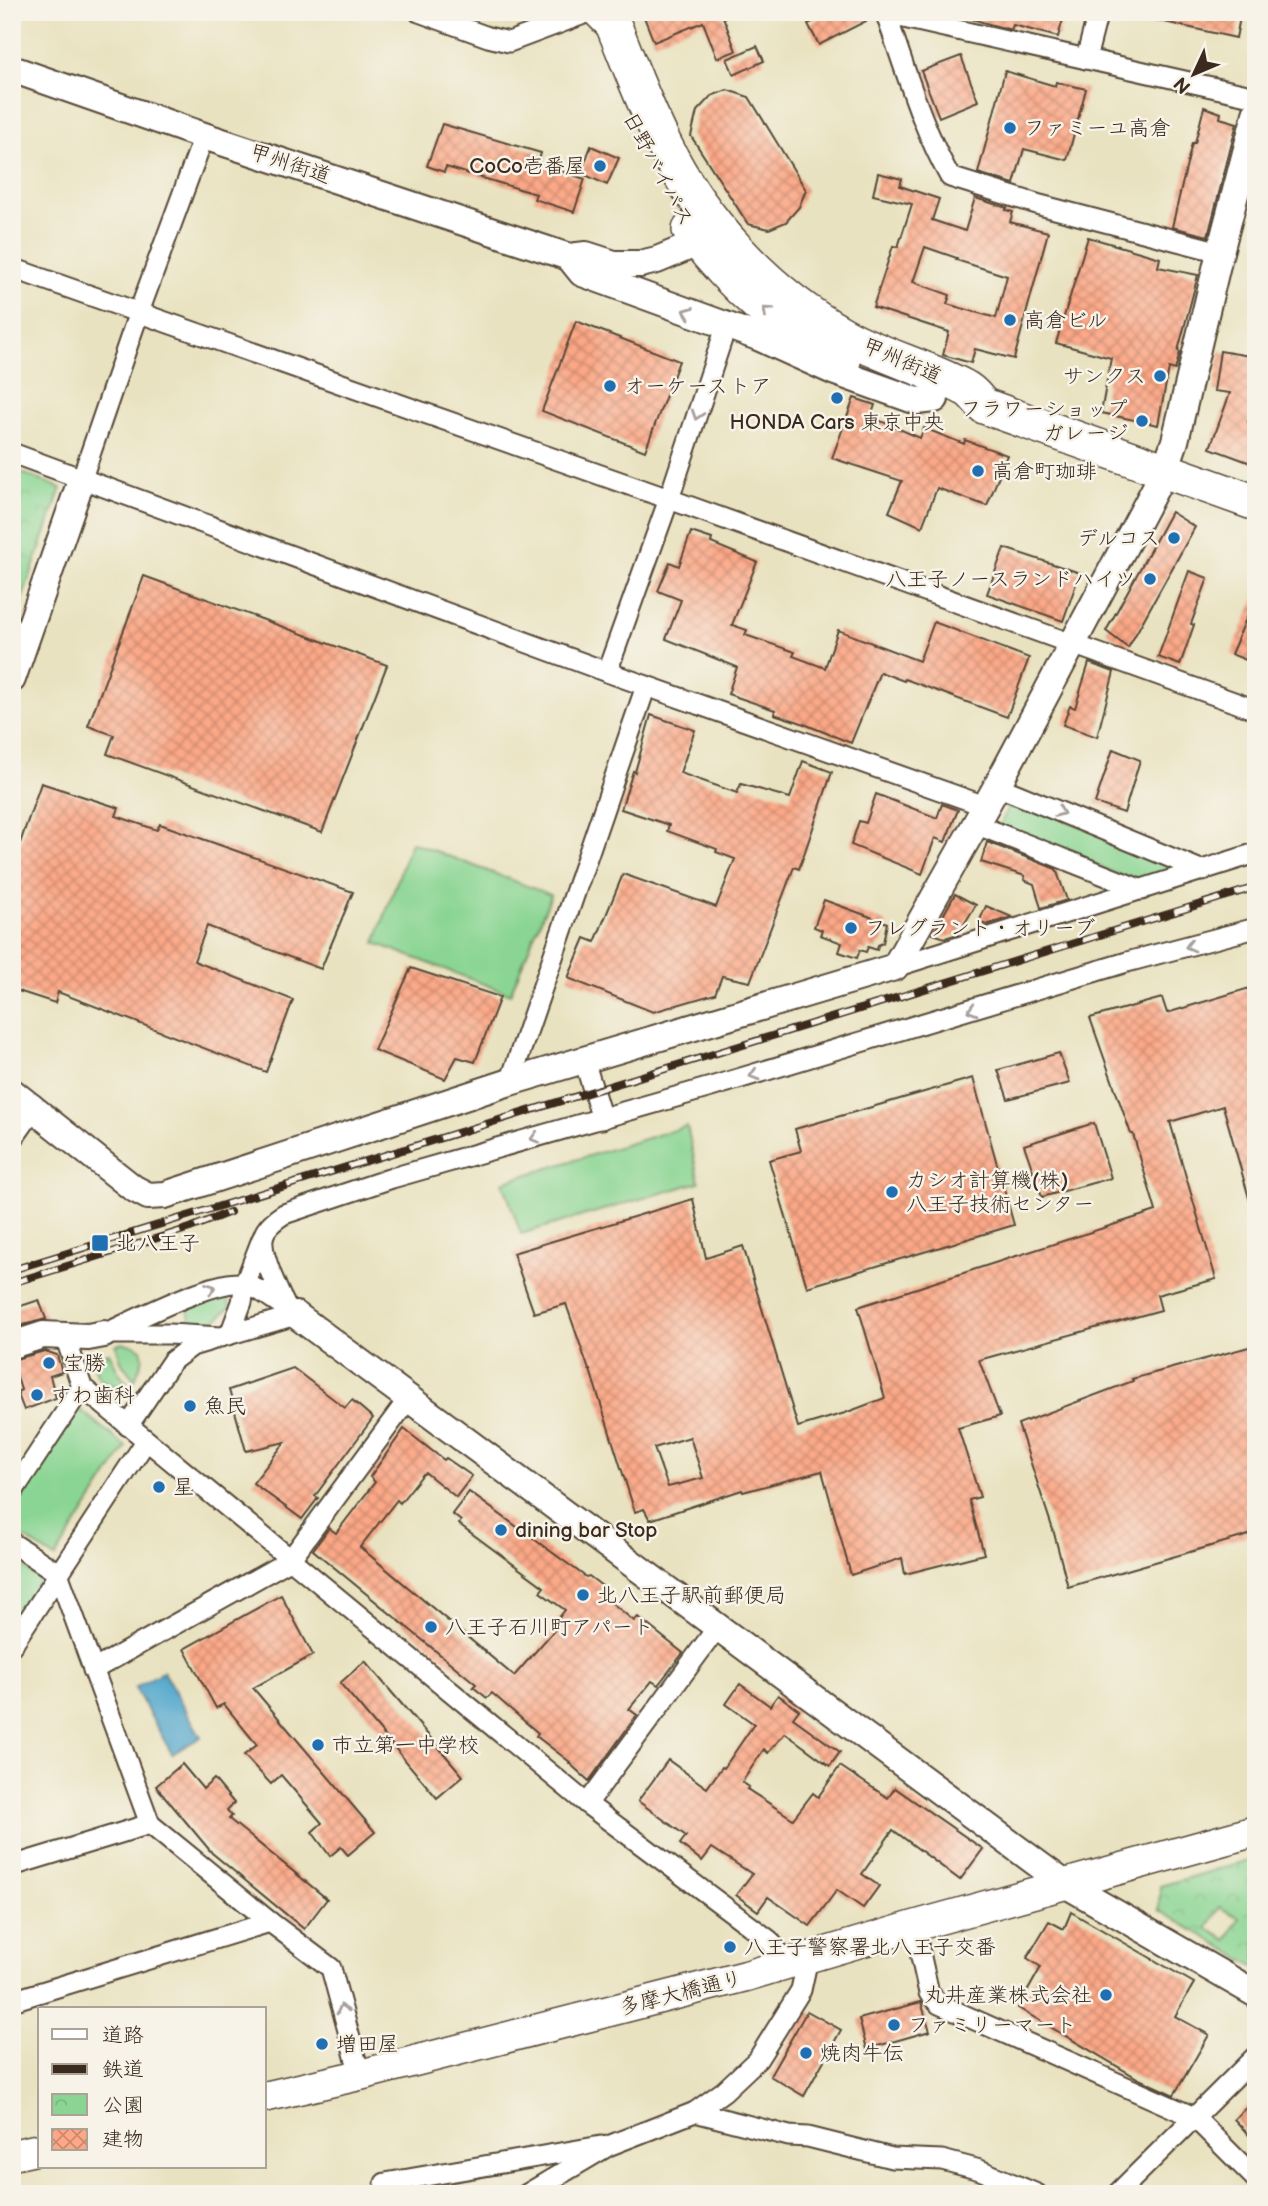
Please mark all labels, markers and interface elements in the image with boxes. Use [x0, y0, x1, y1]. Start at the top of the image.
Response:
north arrow [1160, 38, 1230, 108]
text: N [1170, 72, 1196, 98]
street label: 日野バイパス [617, 108, 699, 230]
place label: ファミーユ高倉 [1024, 116, 1171, 141]
marker: ファミーユ高倉 [1002, 120, 1018, 136]
street label: 甲州街道 [246, 139, 334, 189]
place label: CoCo壱番屋 [469, 154, 586, 179]
marker: CoCo壱番屋 [592, 158, 608, 174]
one-way arrow [682, 307, 694, 321]
one-way arrow [762, 307, 775, 319]
place label: 高倉ビル [1024, 308, 1108, 333]
marker: 高倉ビル [1002, 312, 1018, 328]
street label: 甲州街道 [858, 333, 946, 389]
place label: サンクス [1062, 364, 1146, 389]
marker: サンクス [1152, 368, 1168, 384]
place label: オーケーストア [624, 374, 771, 399]
marker: オーケーストア [602, 378, 618, 394]
marker: HONDA Cars 東京中央 [829, 390, 845, 406]
place label: フラワーショップ ガレージ [960, 397, 1128, 446]
one-way arrow [690, 409, 705, 421]
place label: HONDA Cars 東京中央 [730, 410, 944, 435]
marker: フラワーショップ ガレージ [1134, 413, 1150, 429]
place label: 高倉町珈琲 [992, 459, 1097, 484]
marker: 高倉町珈琲 [970, 463, 986, 479]
place label: デルコス [1077, 526, 1160, 551]
marker: デルコス [1166, 530, 1182, 546]
place label: 八王子ノースランドハイツ [885, 567, 1136, 592]
marker: 八王子ノースランドハイツ [1142, 571, 1158, 587]
one-way arrow [1053, 804, 1066, 818]
place label: フレグラント・オリーブ [865, 916, 1095, 941]
marker: フレグラント・オリーブ [843, 920, 859, 936]
one-way arrow [1184, 938, 1196, 952]
one-way arrow [966, 1002, 978, 1017]
one-way arrow [748, 1066, 760, 1081]
one-way arrow [529, 1130, 541, 1144]
place label: カシオ計算機(株) 八王子技術センター [906, 1168, 1094, 1217]
marker: カシオ計算機(株) 八王子技術センター [884, 1184, 900, 1200]
place label: 北八王子 [116, 1231, 200, 1256]
marker: 北八王子 [90, 1233, 110, 1253]
one-way arrow [205, 1283, 217, 1297]
place label: 宝勝 [63, 1351, 105, 1376]
marker: 宝勝 [41, 1355, 57, 1371]
place label: すわ歯科 [51, 1383, 135, 1408]
marker: すわ歯科 [29, 1387, 45, 1403]
place label: 魚民 [204, 1394, 246, 1419]
marker: 魚民 [182, 1398, 198, 1414]
place label: 星 [173, 1475, 194, 1500]
marker: 星 [151, 1479, 167, 1495]
place label: dining bar Stop [515, 1518, 658, 1543]
marker: dining bar Stop [493, 1522, 509, 1538]
place label: 北八王子駅前郵便局 [597, 1583, 786, 1608]
marker: 北八王子駅前郵便局 [575, 1587, 591, 1603]
place label: 八王子石川町アパート [445, 1615, 654, 1640]
marker: 八王子石川町アパート [423, 1619, 439, 1635]
place label: 市立第一中学校 [332, 1733, 479, 1758]
marker: 市立第一中学校 [310, 1737, 326, 1753]
place label: 八王子警察署北八王子交番 [744, 1935, 996, 1960]
marker: 八王子警察署北八王子交番 [722, 1939, 738, 1955]
street label: 多摩大橋通り [617, 1966, 745, 2020]
place label: 丸井産業株式会社 [924, 1983, 1092, 2008]
marker: 丸井産業株式会社 [1098, 1987, 1114, 2003]
one-way arrow [336, 2003, 350, 2015]
legend [38, 2007, 266, 2168]
place label: ファミリーマート [908, 2013, 1076, 2038]
marker: ファミリーマート [886, 2017, 902, 2033]
text: 道路 [102, 2023, 144, 2048]
place label: 増田屋 [336, 2032, 399, 2057]
marker: 増田屋 [314, 2036, 330, 2052]
place label: 焼肉牛伝 [820, 2041, 904, 2066]
marker: 焼肉牛伝 [798, 2045, 814, 2061]
text: 鉄道 [102, 2057, 144, 2082]
text: 公園 [102, 2093, 144, 2118]
text: 建物 [102, 2127, 144, 2152]

